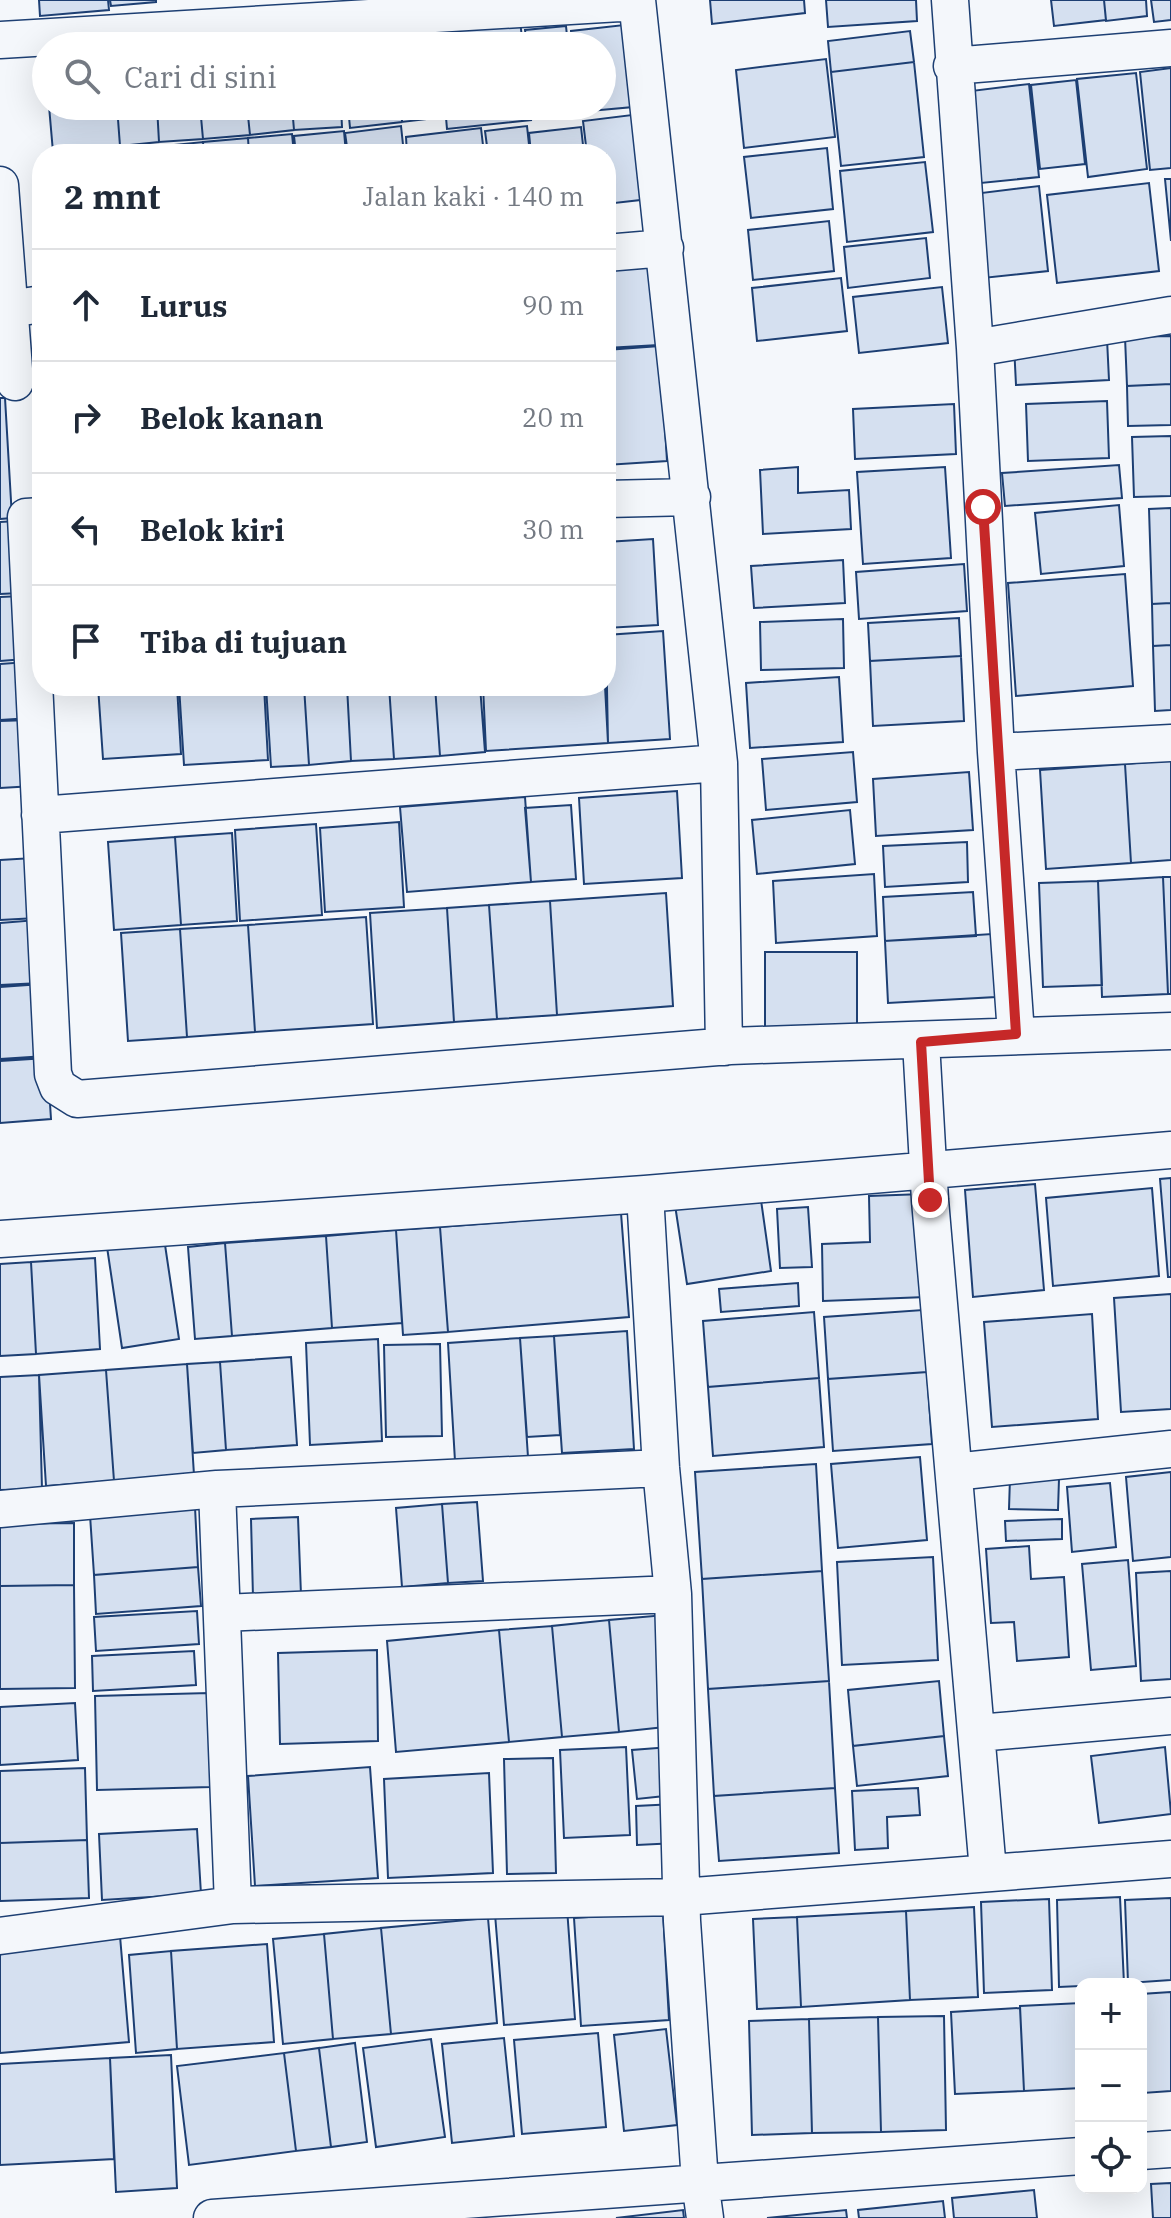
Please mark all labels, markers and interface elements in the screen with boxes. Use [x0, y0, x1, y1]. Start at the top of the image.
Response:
search box [32, 32, 616, 120]
icon: search [60, 54, 104, 98]
text: Cari di sini [124, 57, 277, 96]
text: 2 mnt [64, 174, 161, 218]
text: Jalan kaki · 140 m [363, 179, 584, 213]
icon: ahead [64, 283, 108, 327]
text: Lurus [140, 286, 228, 325]
text: 90 m [522, 288, 584, 322]
icon: right [64, 395, 108, 439]
text: Belok kanan [140, 398, 324, 437]
text: 20 m [522, 400, 584, 434]
route start [965, 489, 1001, 525]
icon: left [64, 507, 108, 551]
text: Belok kiri [140, 510, 285, 549]
text: 30 m [522, 512, 584, 546]
icon: arrive [64, 619, 108, 663]
text: Tiba di tujuan [140, 622, 347, 661]
route end [912, 1182, 948, 1218]
map controls [1075, 1978, 1147, 2194]
button: + [1075, 1978, 1147, 2050]
button: − [1075, 2050, 1147, 2122]
button: locate [1075, 2122, 1147, 2194]

